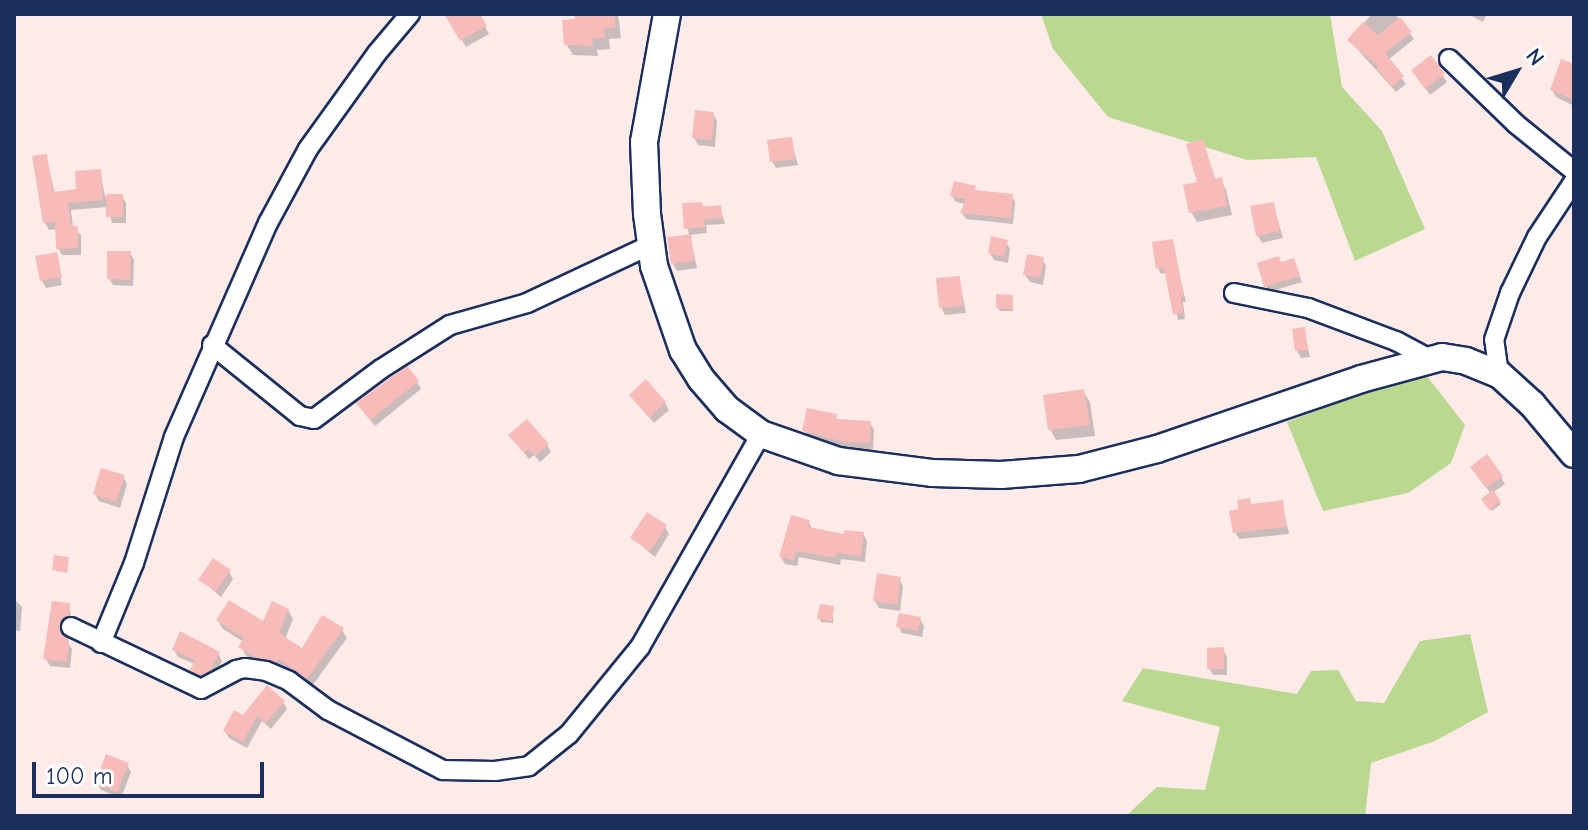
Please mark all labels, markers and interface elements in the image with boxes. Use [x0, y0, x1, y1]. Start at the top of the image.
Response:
north arrow [1476, 32, 1556, 112]
text: N [1520, 44, 1550, 71]
scale bar [36, 746, 268, 796]
text: 100 m [46, 762, 113, 790]

